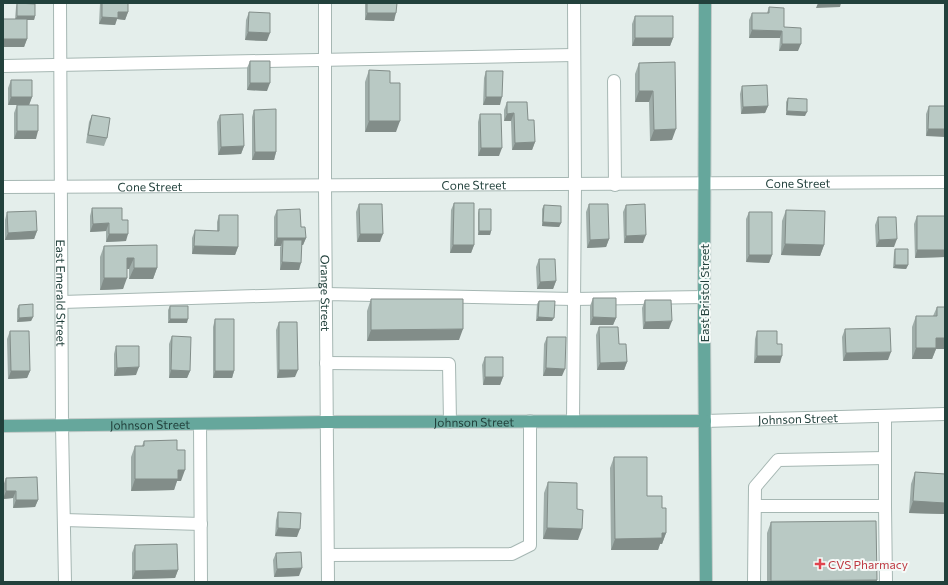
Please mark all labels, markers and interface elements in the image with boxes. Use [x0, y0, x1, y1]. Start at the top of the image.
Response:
street label: Cone Street [765, 176, 831, 190]
street label: Cone Street [442, 177, 507, 192]
street label: Cone Street [118, 179, 183, 193]
street label: East Emerald Street [54, 239, 69, 347]
street label: East Bristol Street [697, 244, 711, 342]
street label: Orange Street [319, 255, 333, 331]
street label: Johnson Street [758, 410, 838, 427]
street label: Johnson Street [434, 415, 514, 430]
street label: Johnson Street [110, 417, 190, 433]
place label: CVS Pharmacy [828, 557, 908, 571]
marker: CVS Pharmacy [815, 559, 825, 569]

